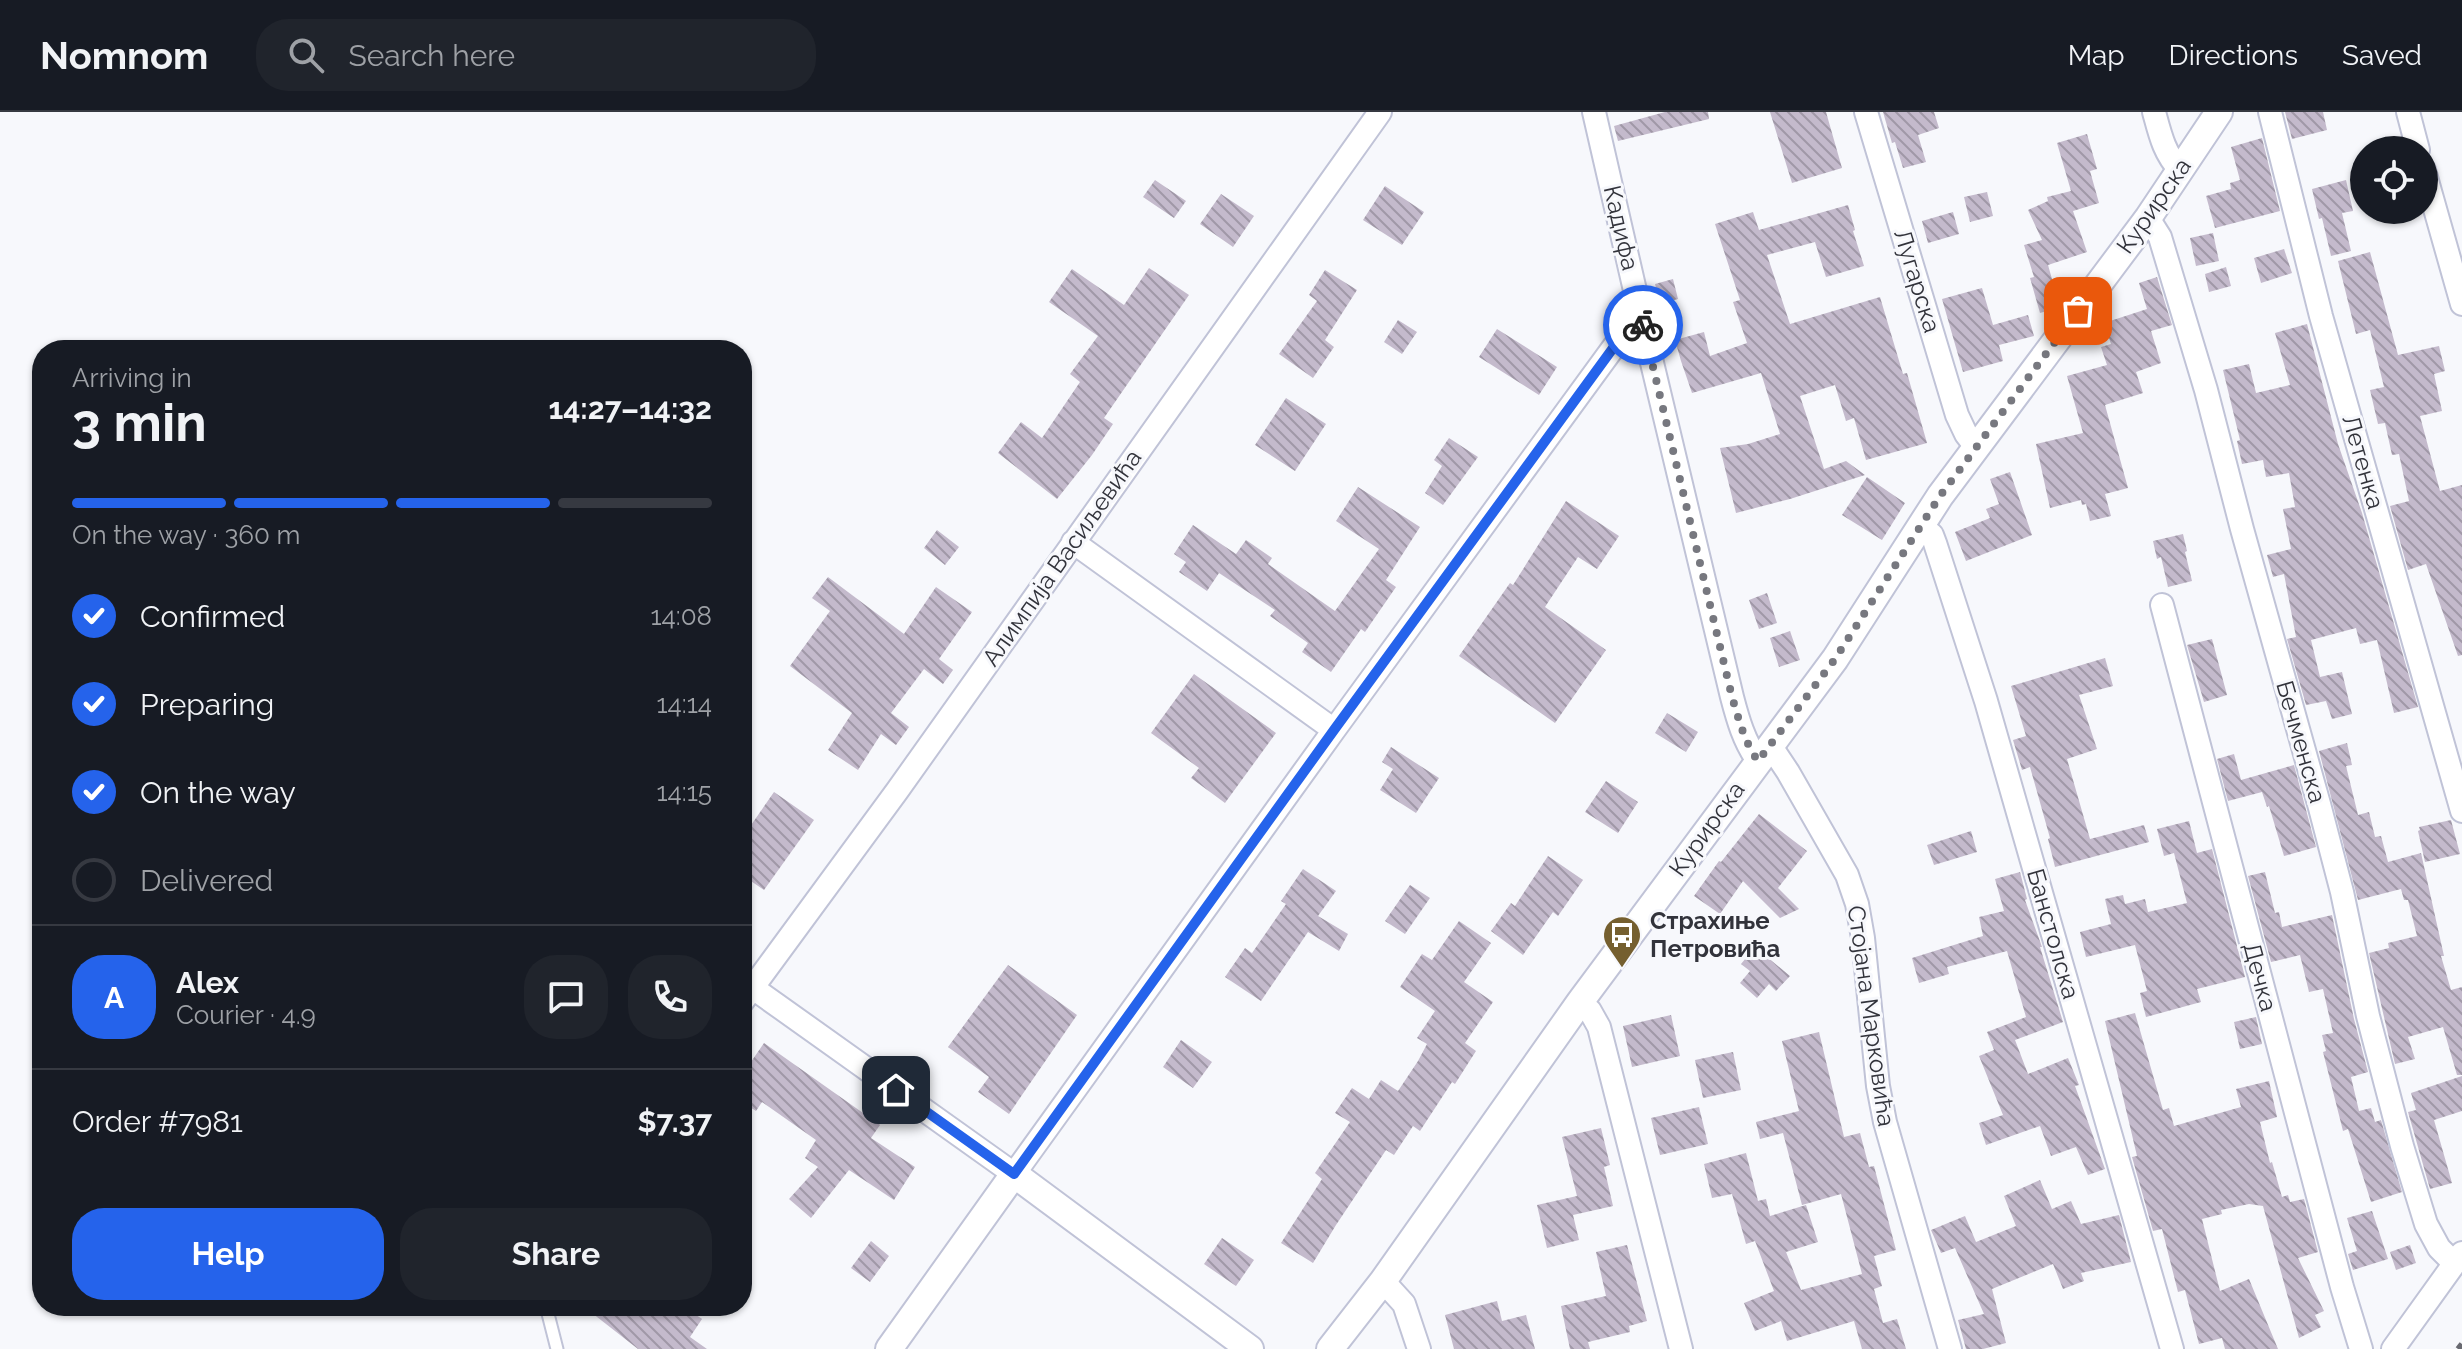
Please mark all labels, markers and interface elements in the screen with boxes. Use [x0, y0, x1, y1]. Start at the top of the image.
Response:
search box [256, 19, 816, 91]
text: Nomnom [40, 33, 208, 78]
icon: search [284, 33, 328, 77]
text: Search here [348, 38, 515, 73]
text: Map [2068, 39, 2125, 72]
text: Directions [2169, 39, 2298, 72]
text: Saved [2342, 39, 2422, 72]
map controls [2350, 136, 2438, 224]
button: locate [2350, 136, 2438, 224]
street label: Курирска [2110, 152, 2197, 259]
street label: Кадифа [1598, 183, 1645, 273]
street label: Лугарска [1888, 226, 1947, 336]
pin [2044, 277, 2112, 345]
courier [1603, 285, 1683, 365]
icon: bag [2056, 289, 2100, 333]
icon: bike [1621, 303, 1665, 347]
text: Arriving in [72, 363, 192, 393]
text: 14:27–14:32 [548, 391, 712, 426]
text: 3 min [72, 392, 207, 453]
street label: Летенка [2336, 411, 2391, 512]
street label: Алимпија Васиљевића [976, 444, 1147, 671]
text: On the way · 360 m [72, 520, 300, 550]
icon: check [72, 594, 116, 638]
text: Confirmed [140, 599, 285, 634]
text: 14:08 [650, 601, 712, 631]
street label: Бечменска [2270, 677, 2333, 806]
icon: check [72, 682, 116, 726]
text: Preparing [140, 687, 274, 722]
text: 14:14 [656, 689, 712, 719]
icon: check [72, 770, 116, 814]
text: On the way [140, 775, 296, 810]
street label: Курирска [1663, 776, 1751, 882]
text: 14:15 [656, 777, 712, 807]
text: Delivered [140, 863, 273, 898]
street label: Банстолска [2021, 865, 2086, 1002]
street label: Стојана Марковића [1842, 903, 1901, 1128]
place label: Страхиње Петровића [1650, 906, 1781, 963]
bus stop icon: Страхиње Петровића [1601, 914, 1643, 969]
street label: Дечка [2237, 939, 2284, 1014]
button: chat [524, 955, 608, 1039]
button: phone [628, 955, 712, 1039]
text: Alex [176, 965, 239, 1000]
text: A [104, 980, 124, 1015]
text: Courier · 4.9 [176, 1000, 316, 1030]
pin [862, 1056, 930, 1124]
icon: home [874, 1068, 918, 1112]
text: Order #7981 [72, 1104, 243, 1139]
text: $7.37 [637, 1104, 712, 1139]
button: Help [72, 1208, 384, 1300]
button: Share [400, 1208, 712, 1300]

